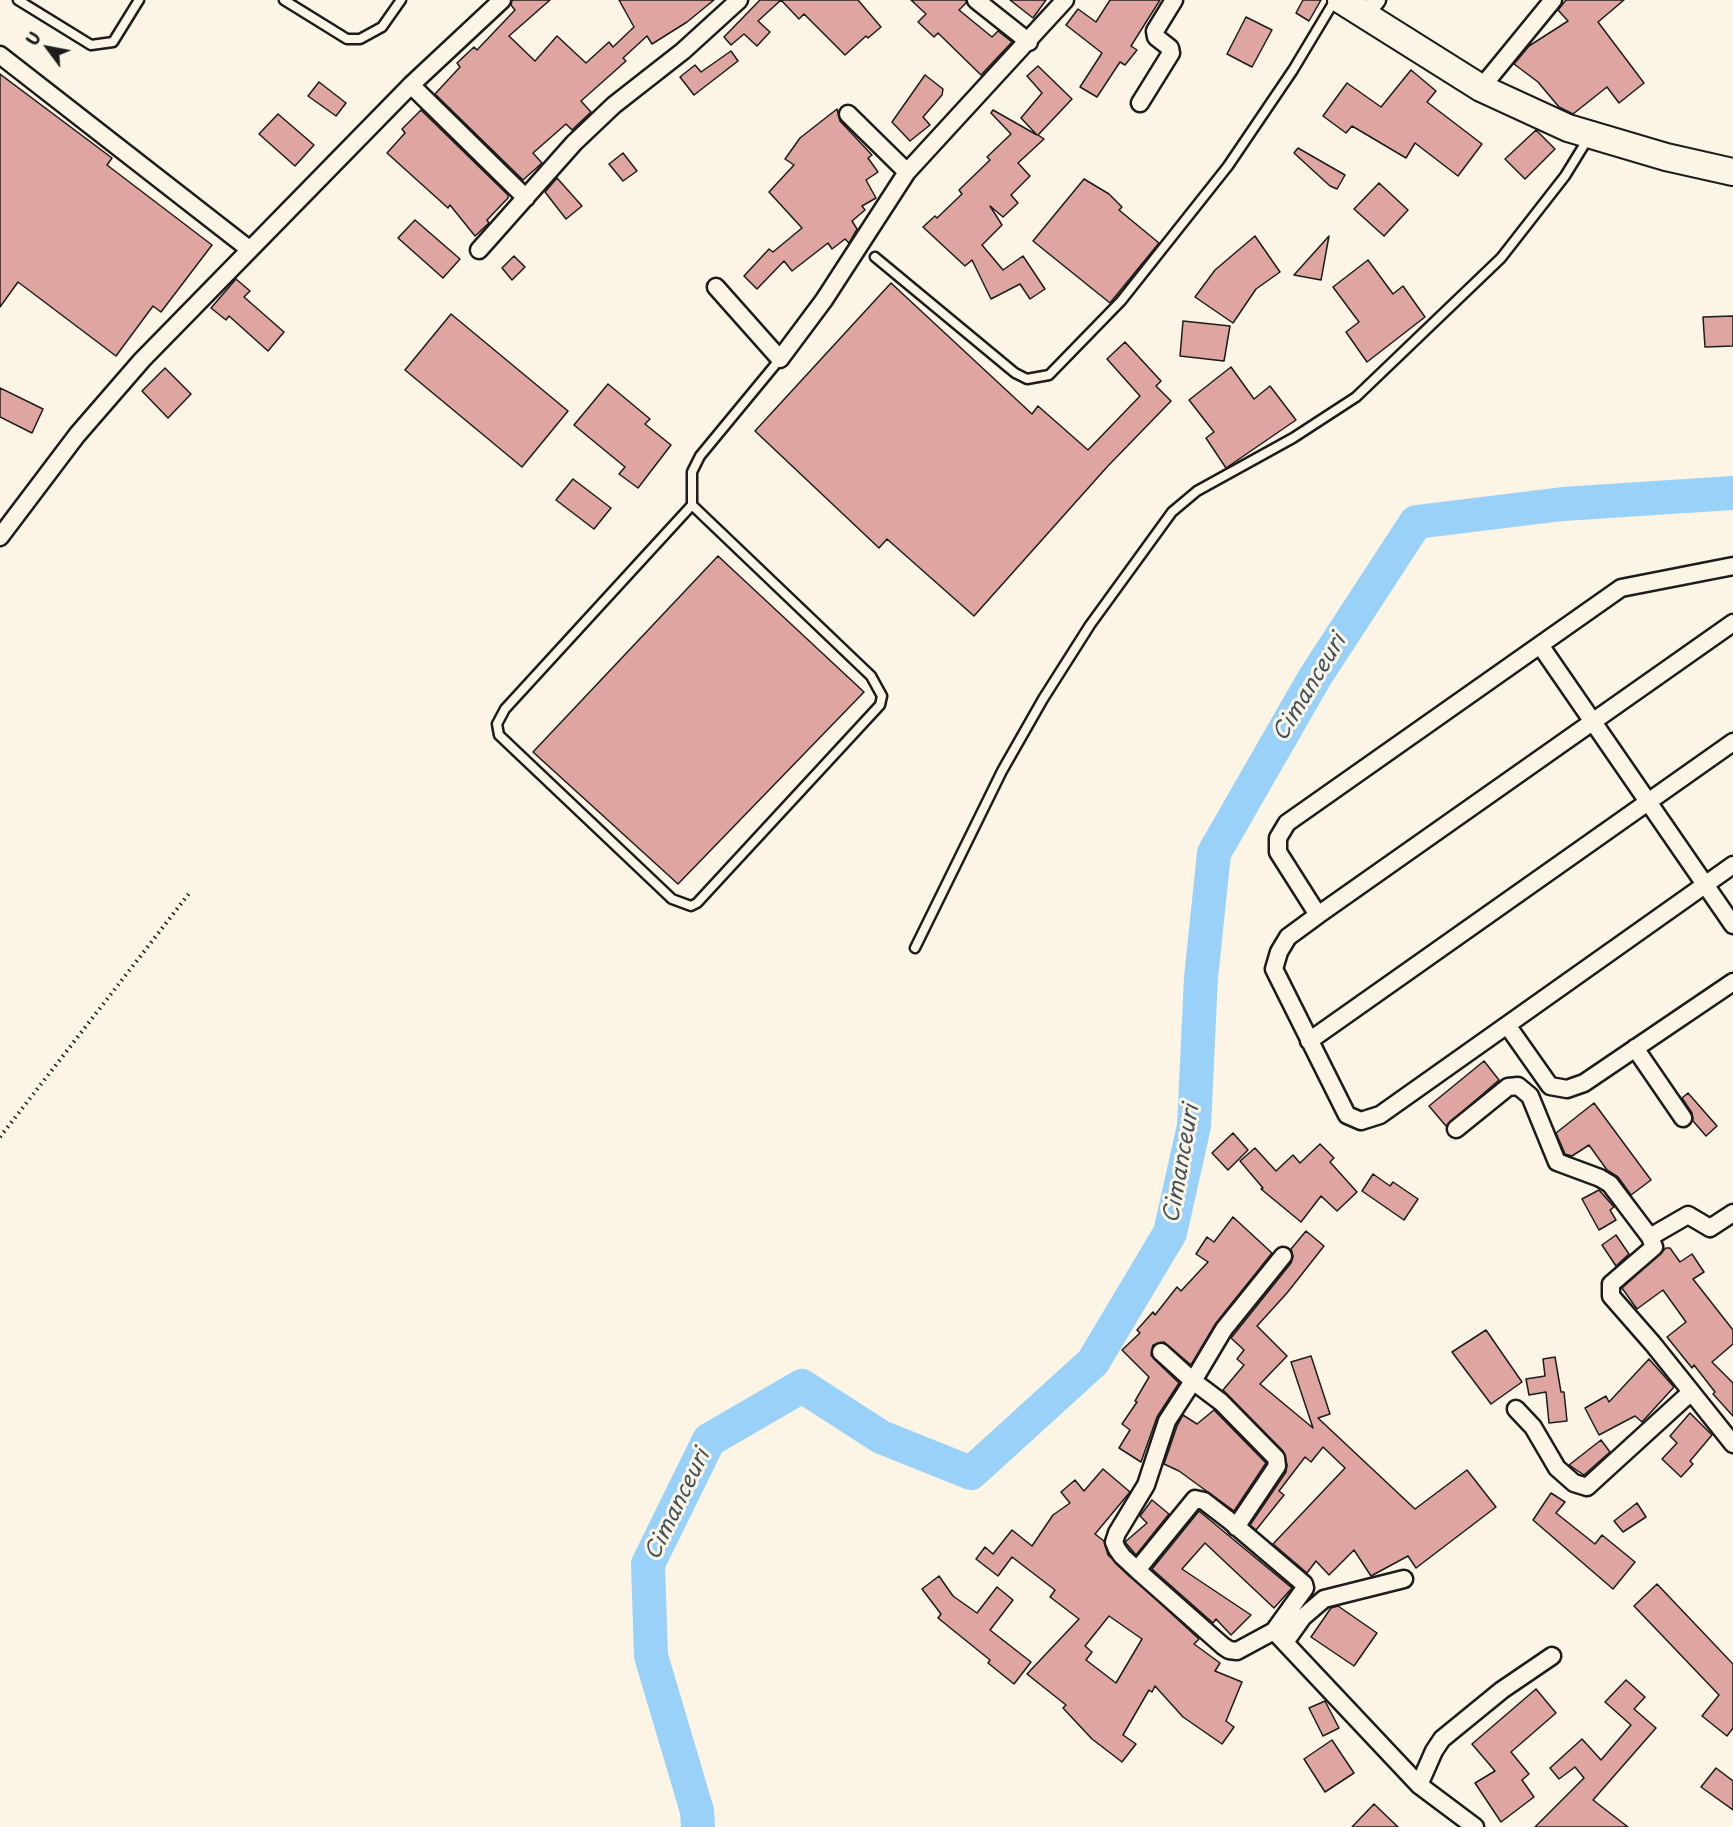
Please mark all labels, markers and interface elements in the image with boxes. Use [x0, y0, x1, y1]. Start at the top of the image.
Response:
north arrow [18, 18, 78, 78]
text: U [19, 27, 46, 50]
water label: Cimanceuri [1268, 630, 1352, 746]
water label: Cimanceuri [1159, 1103, 1205, 1225]
water label: Cimanceuri [640, 1445, 716, 1565]

